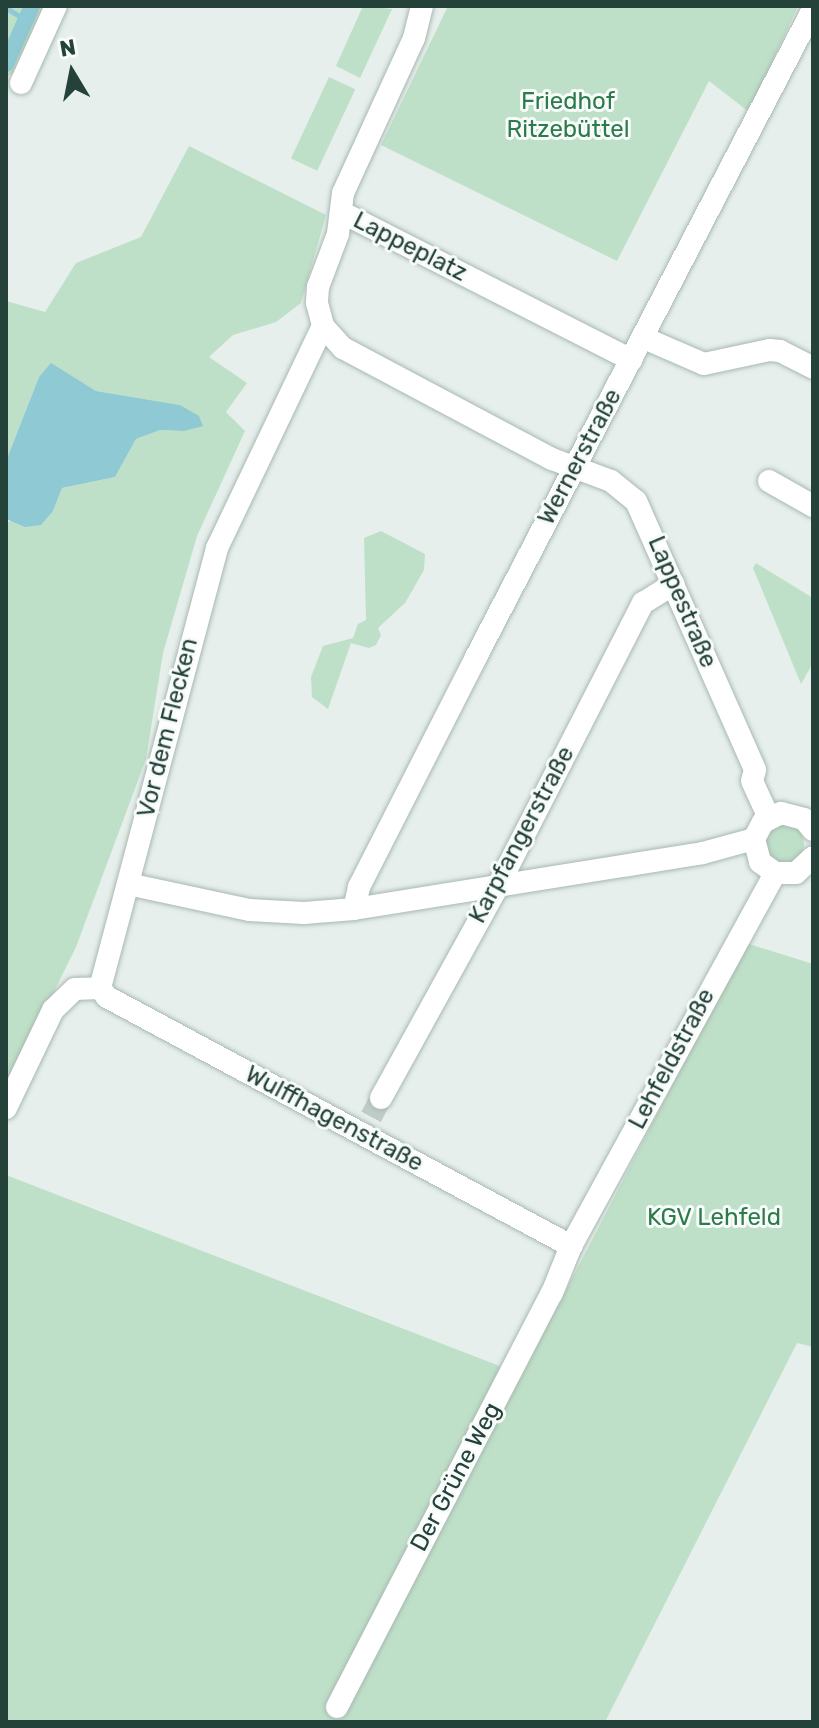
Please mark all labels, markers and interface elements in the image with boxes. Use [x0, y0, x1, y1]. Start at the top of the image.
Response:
north arrow [32, 32, 112, 112]
text: N [58, 33, 78, 63]
park label: Friedhof Ritzebüttel [506, 88, 630, 144]
street label: Lappeplatz [348, 206, 472, 288]
street label: Wernerstraße [532, 384, 628, 530]
street label: Lappestraße [641, 532, 723, 672]
street label: Vor dem Flecken [132, 635, 204, 821]
street label: Karpfangerstraße [463, 742, 581, 928]
street label: Lehfeldstraße [623, 984, 721, 1134]
street label: Wulffhagenstraße [240, 1060, 428, 1178]
park label: KGV Lehfeld [647, 1204, 781, 1232]
street label: Der Grüne Weg [404, 1397, 508, 1557]

